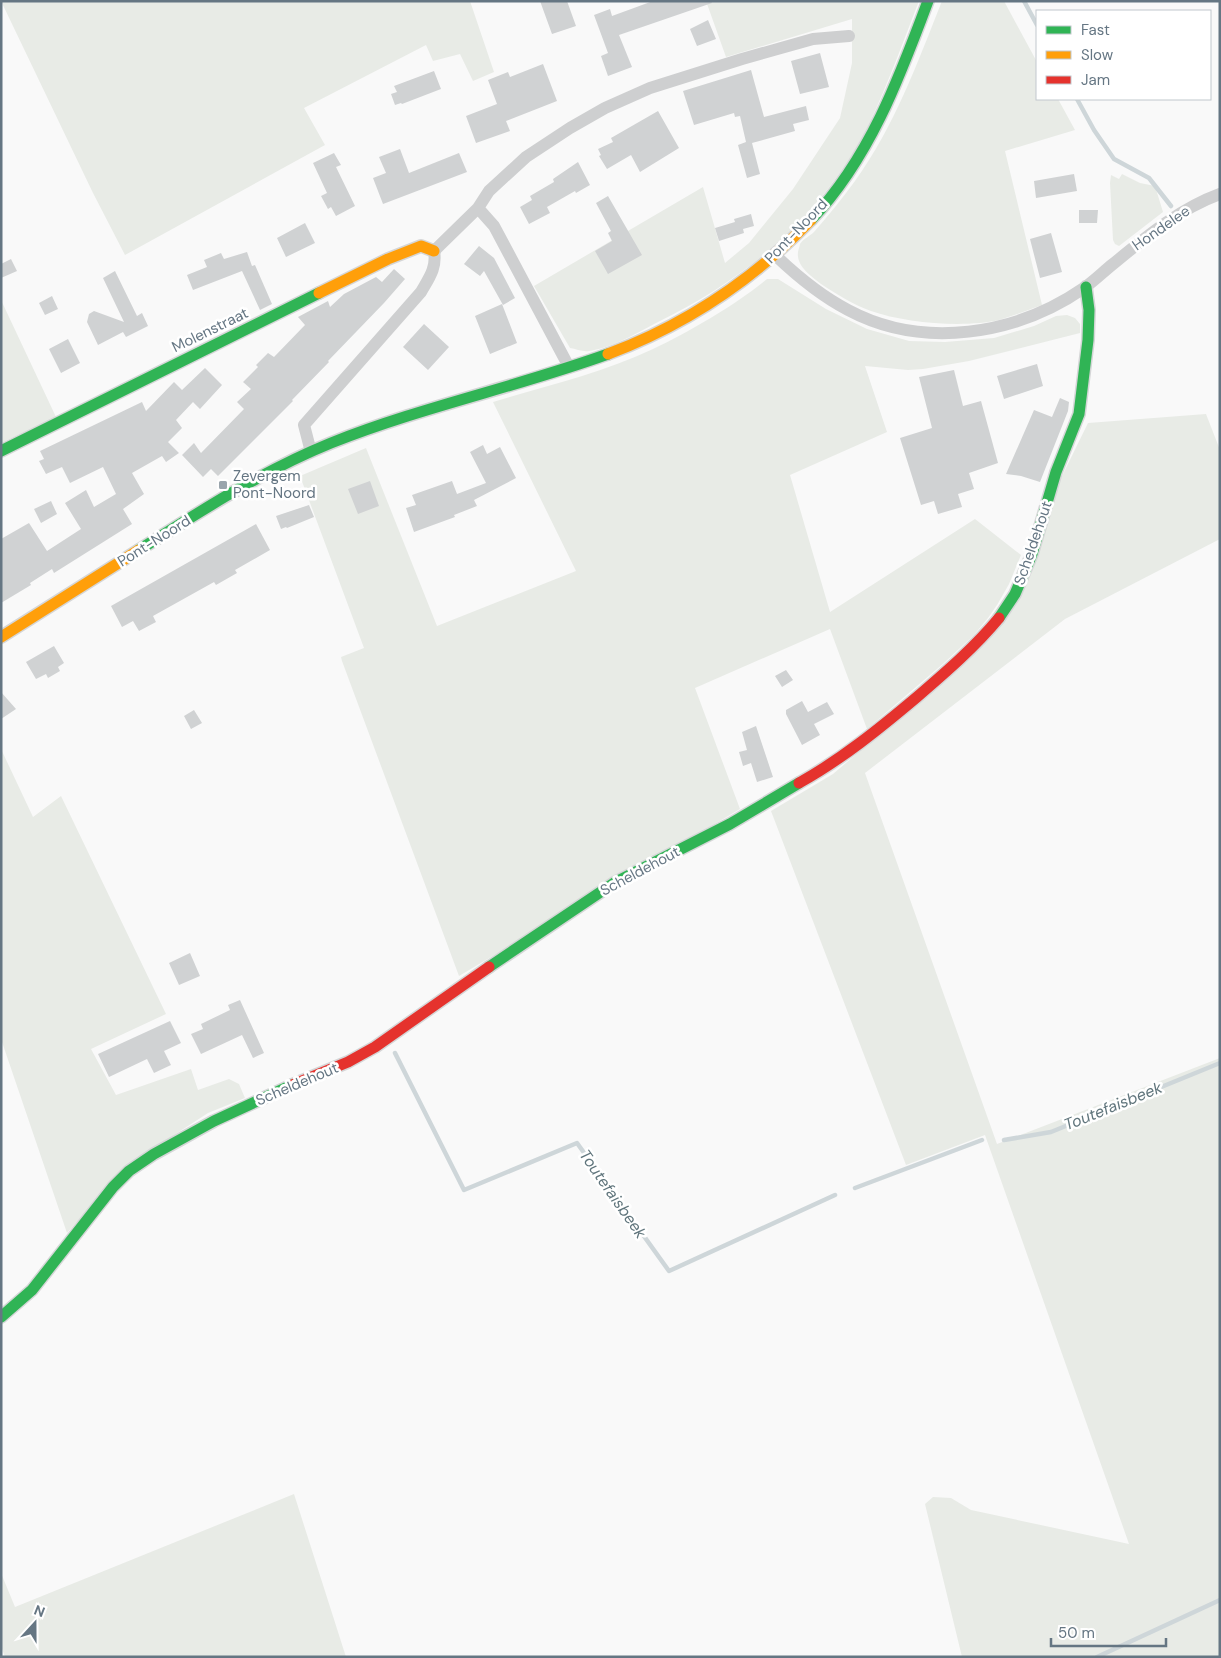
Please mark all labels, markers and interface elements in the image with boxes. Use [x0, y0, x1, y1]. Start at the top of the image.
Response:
legend [1036, 10, 1211, 100]
text: Fast [1081, 20, 1110, 40]
text: Slow [1081, 45, 1114, 65]
text: Jam [1081, 70, 1110, 90]
street label: Pont-Noord [760, 194, 832, 268]
street label: Hondelee [1128, 201, 1194, 255]
street label: Molenstraat [168, 303, 252, 357]
place label: Zevergem Pont-Noord [233, 466, 316, 503]
marker: Zevergem Pont-Noord [217, 479, 229, 491]
street label: Scheldehout [1009, 498, 1057, 588]
street label: Pont-Noord [114, 511, 194, 571]
street label: Scheldehout [597, 842, 684, 900]
street label: Scheldehout [253, 1058, 341, 1110]
water label: Toutefaisbeek [1061, 1076, 1166, 1135]
water label: Toutefaisbeek [575, 1145, 652, 1243]
north arrow [10, 1598, 60, 1648]
text: N [32, 1601, 48, 1621]
scale bar [1051, 1616, 1166, 1648]
text: 50 m [1058, 1623, 1095, 1643]

